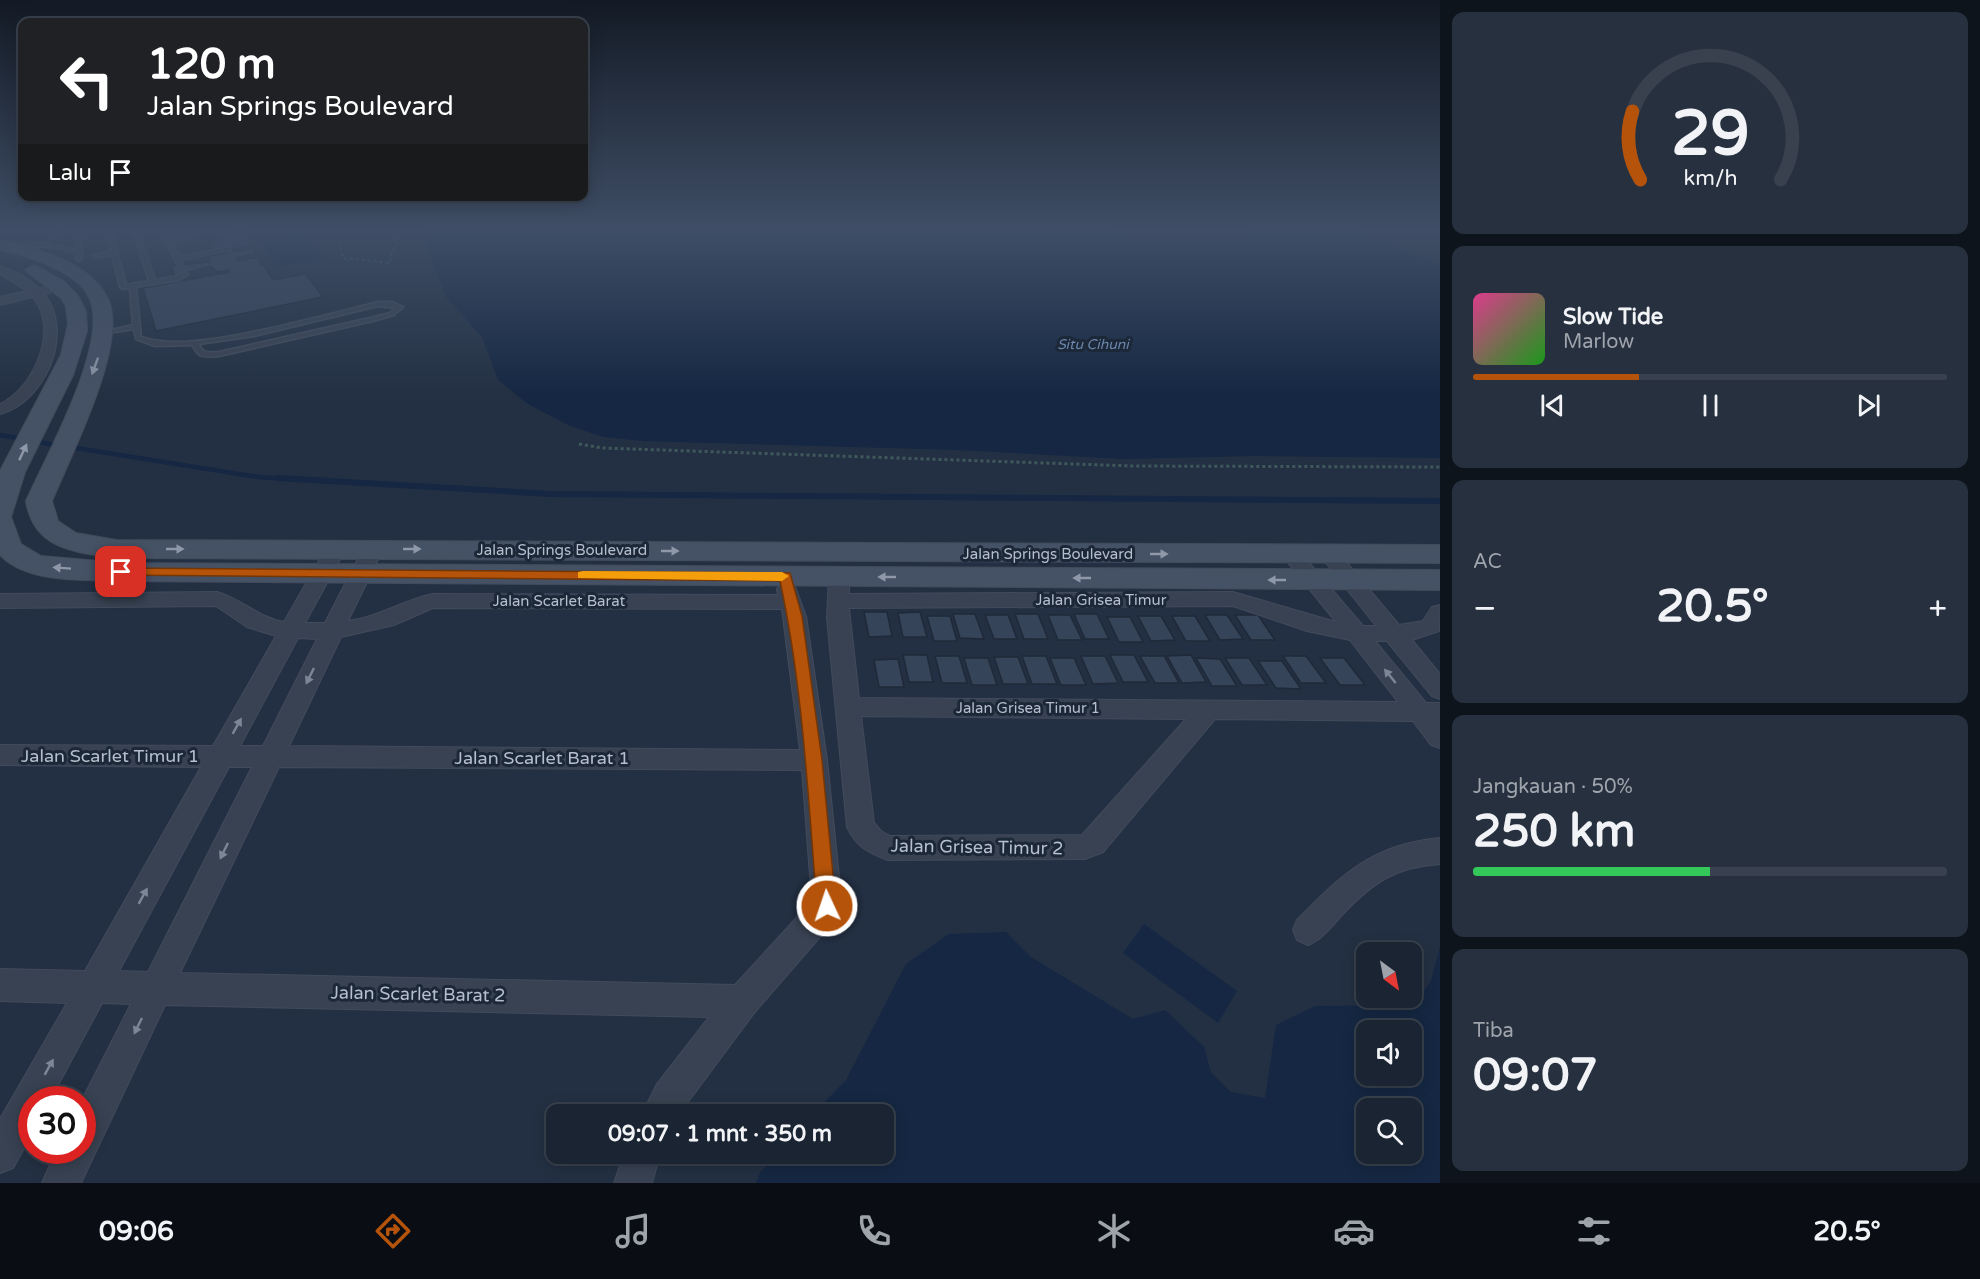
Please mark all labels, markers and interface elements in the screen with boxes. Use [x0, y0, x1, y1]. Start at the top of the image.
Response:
text: 120 m [147, 39, 276, 90]
icon: left [48, 42, 126, 120]
text: Jalan Springs Boulevard [147, 90, 454, 123]
text: 29 [1671, 97, 1749, 172]
icon: arrive [104, 156, 137, 189]
text: Lalu [48, 160, 92, 186]
text: km/h [1683, 165, 1737, 191]
text: Slow Tide [1563, 304, 1663, 330]
text: Marlow [1563, 330, 1634, 354]
water label: Situ Cihuni [1057, 336, 1130, 353]
one-way arrow [90, 357, 100, 375]
icon: previous [1536, 389, 1569, 422]
icon: pause [1694, 389, 1727, 422]
icon: next [1852, 389, 1885, 422]
one-way arrow [18, 443, 27, 460]
street label: Jalan Springs Boulevard [477, 541, 647, 559]
one-way arrow [165, 544, 184, 554]
one-way arrow [402, 544, 421, 554]
street label: Jalan Springs Boulevard [963, 545, 1133, 563]
pin [95, 546, 146, 597]
one-way arrow [660, 546, 679, 556]
one-way arrow [1149, 549, 1168, 559]
text: AC [1473, 550, 1502, 574]
icon: arrive [104, 555, 137, 588]
one-way arrow [52, 563, 71, 573]
one-way arrow [877, 572, 896, 582]
one-way arrow [1072, 573, 1091, 583]
one-way arrow [1267, 575, 1286, 584]
text: 20.5° [1656, 580, 1769, 634]
text: − [1473, 589, 1497, 628]
text: + [1928, 589, 1947, 628]
street label: Jalan Grisea Timur [1036, 591, 1167, 609]
street label: Jalan Scarlet Barat [493, 592, 625, 610]
one-way arrow [306, 668, 315, 685]
one-way arrow [1384, 668, 1397, 684]
street label: Jalan Grisea Timur 1 [956, 699, 1100, 717]
one-way arrow [232, 717, 242, 734]
street label: Jalan Scarlet Timur 1 [21, 745, 199, 767]
street label: Jalan Scarlet Barat 1 [455, 747, 629, 769]
text: Jangkauan · 50% [1473, 775, 1633, 799]
text: 250 km [1473, 805, 1635, 859]
street label: Jalan Grisea Timur 2 [890, 834, 1064, 860]
one-way arrow [220, 843, 229, 860]
position arrow [795, 874, 859, 938]
one-way arrow [138, 888, 148, 905]
north arrow [1356, 942, 1422, 1008]
map controls [1356, 942, 1422, 1164]
street label: Jalan Scarlet Barat 2 [330, 981, 506, 1007]
one-way arrow [133, 1018, 143, 1035]
text: Tiba [1473, 1019, 1514, 1043]
button: sound [1356, 1020, 1422, 1086]
text: 09:07 [1473, 1049, 1598, 1103]
one-way arrow [44, 1058, 54, 1075]
speed limit sign: 30 [18, 1086, 96, 1164]
button: search [1356, 1098, 1422, 1164]
text: 09:07 · 1 mnt · 350 m [608, 1121, 832, 1147]
icon: directions [372, 1210, 414, 1252]
icon: music [612, 1210, 654, 1252]
icon: phone [853, 1210, 895, 1252]
icon: climate [1093, 1210, 1135, 1252]
icon: car [1333, 1210, 1375, 1252]
icon: filters [1573, 1210, 1615, 1252]
text: 09:06 [99, 1215, 174, 1248]
text: 20.5° [1813, 1215, 1881, 1248]

